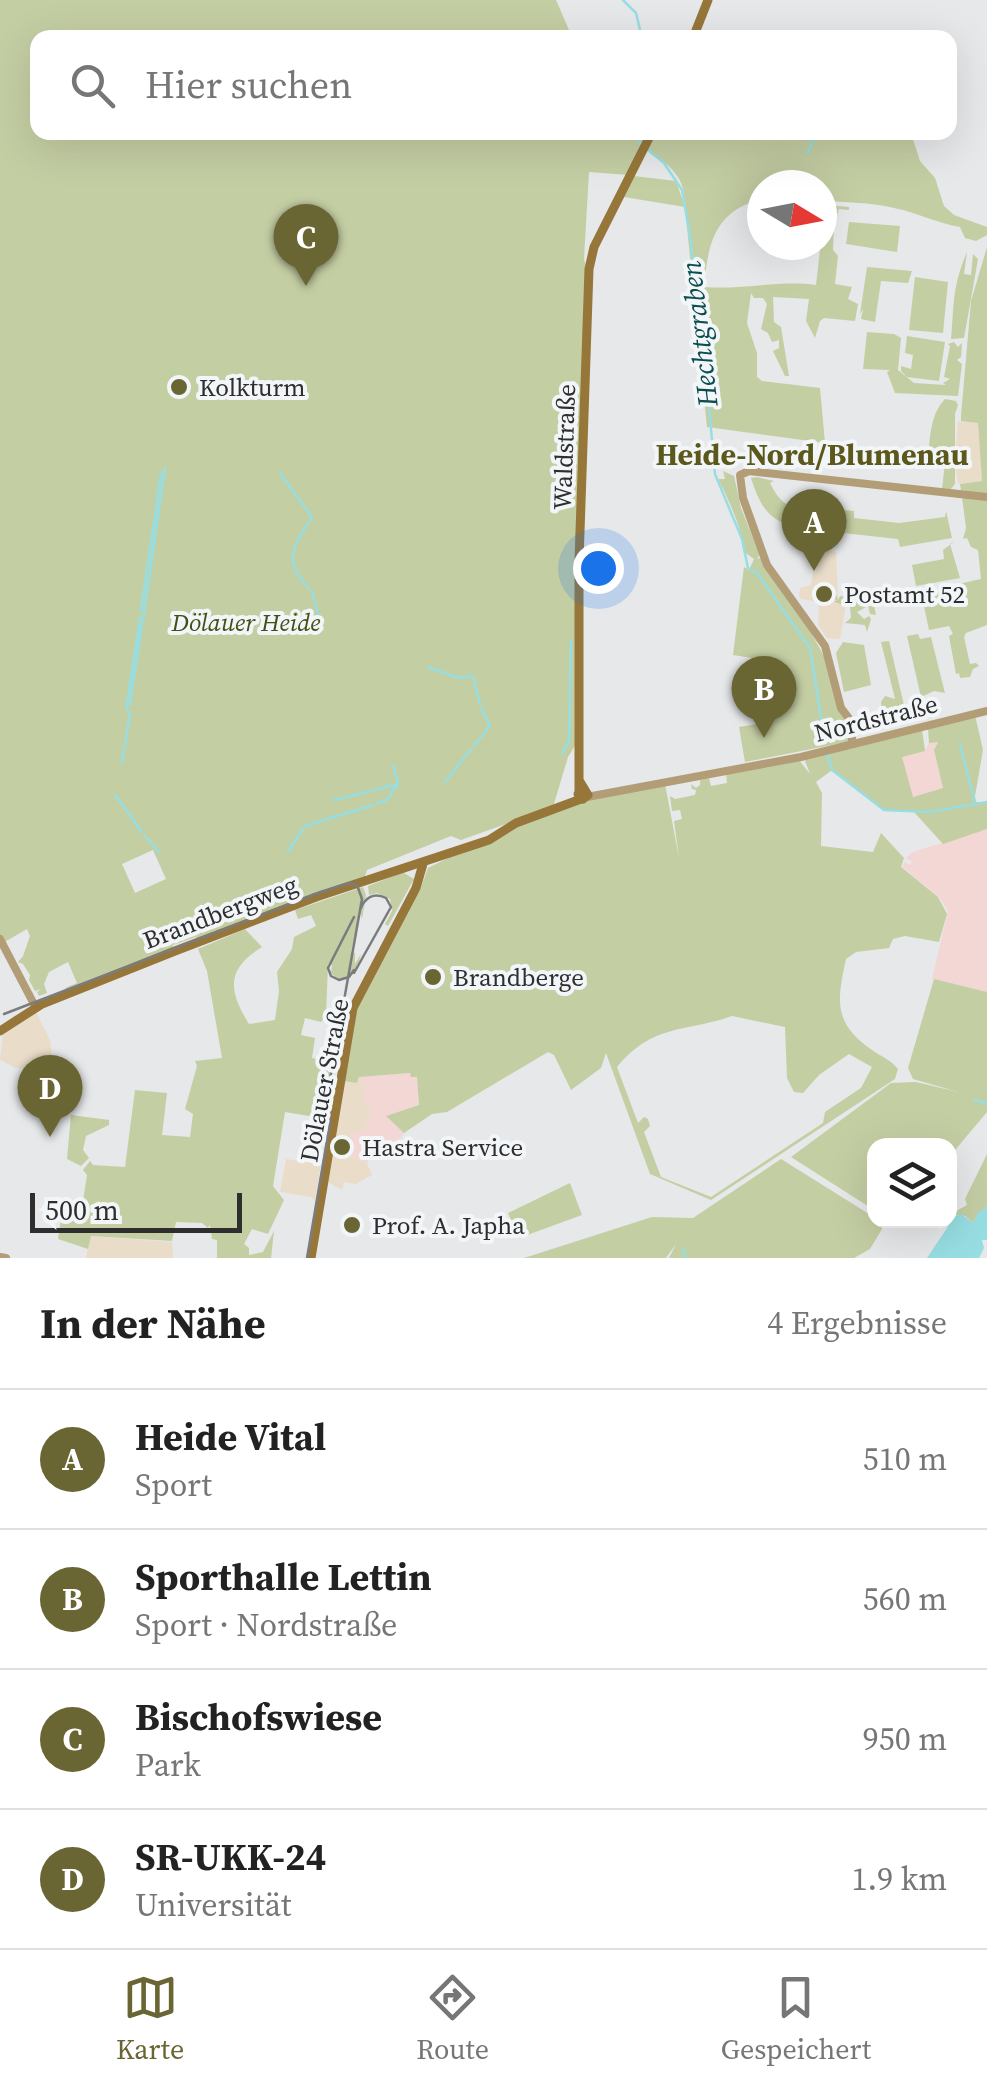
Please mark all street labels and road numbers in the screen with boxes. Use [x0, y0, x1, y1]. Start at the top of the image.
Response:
street label: Waldstraße [545, 383, 583, 511]
street label: Nordstraße [811, 686, 941, 750]
street label: Brandbergweg [138, 867, 302, 957]
street label: Dölauer Straße [291, 995, 357, 1165]

